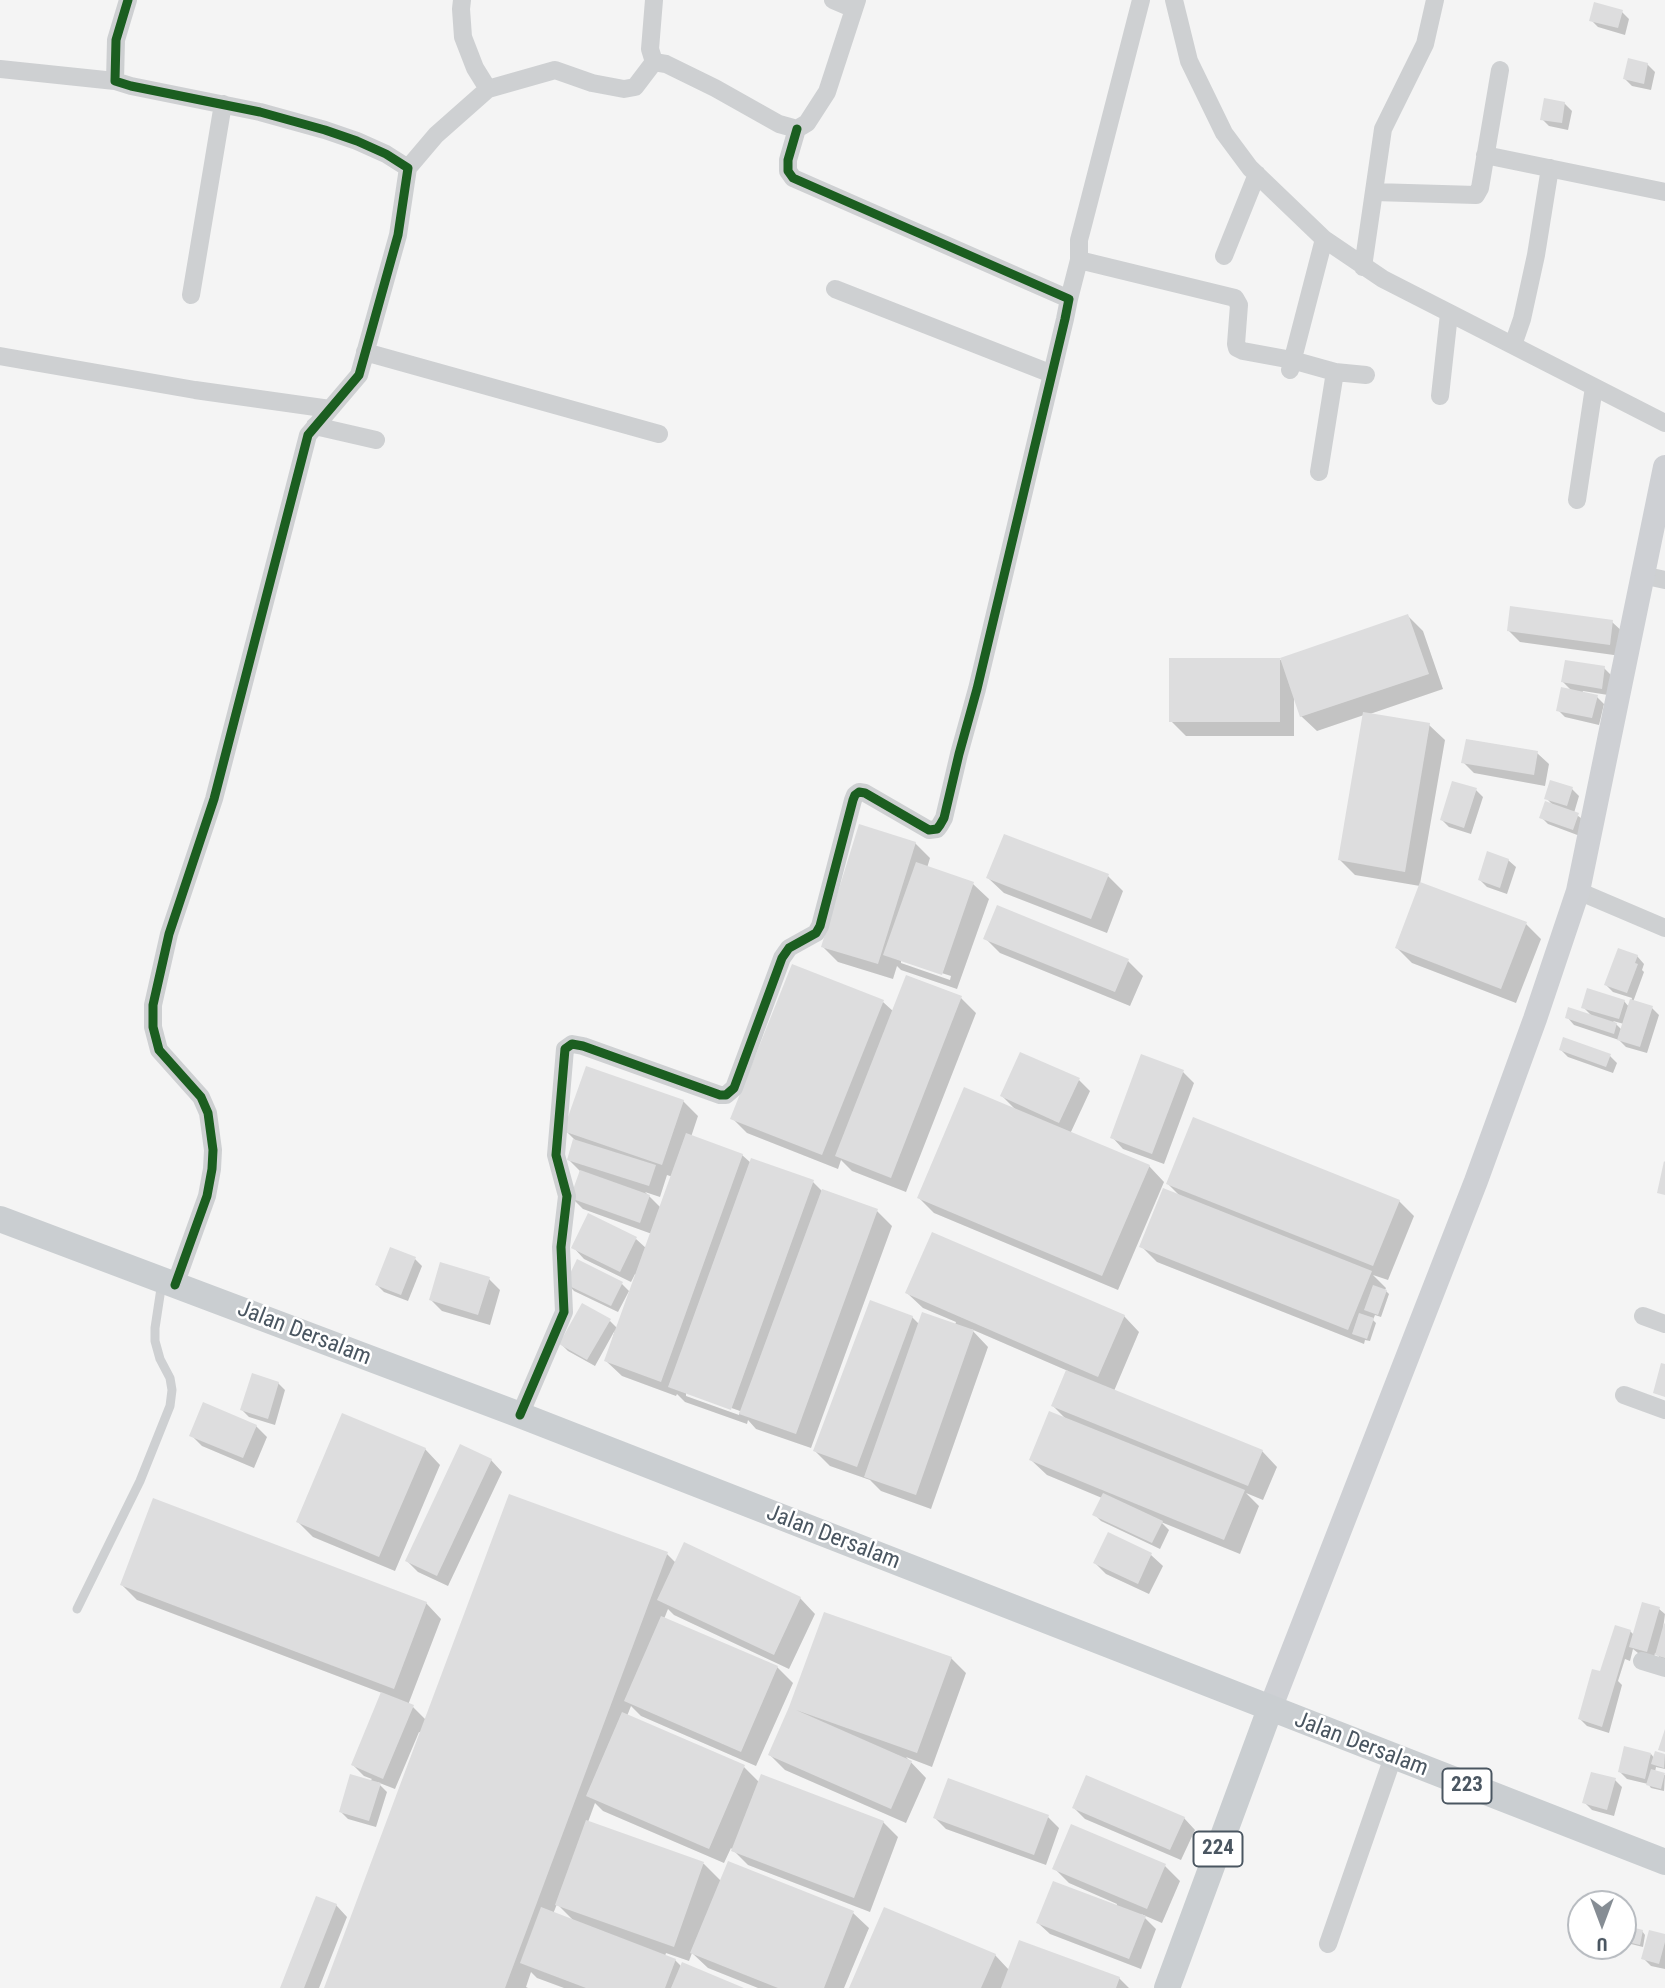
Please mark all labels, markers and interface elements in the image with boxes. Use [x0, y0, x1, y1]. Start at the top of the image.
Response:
street label: Jalan Dersalam [233, 1296, 375, 1372]
street label: Jalan Dersalam [762, 1500, 904, 1576]
street label: Jalan Dersalam [1290, 1707, 1432, 1783]
road number: 223 [1442, 1768, 1492, 1803]
road number: 224 [1194, 1832, 1242, 1867]
north arrow [1567, 1890, 1637, 1960]
text: U [1597, 1933, 1607, 1956]

